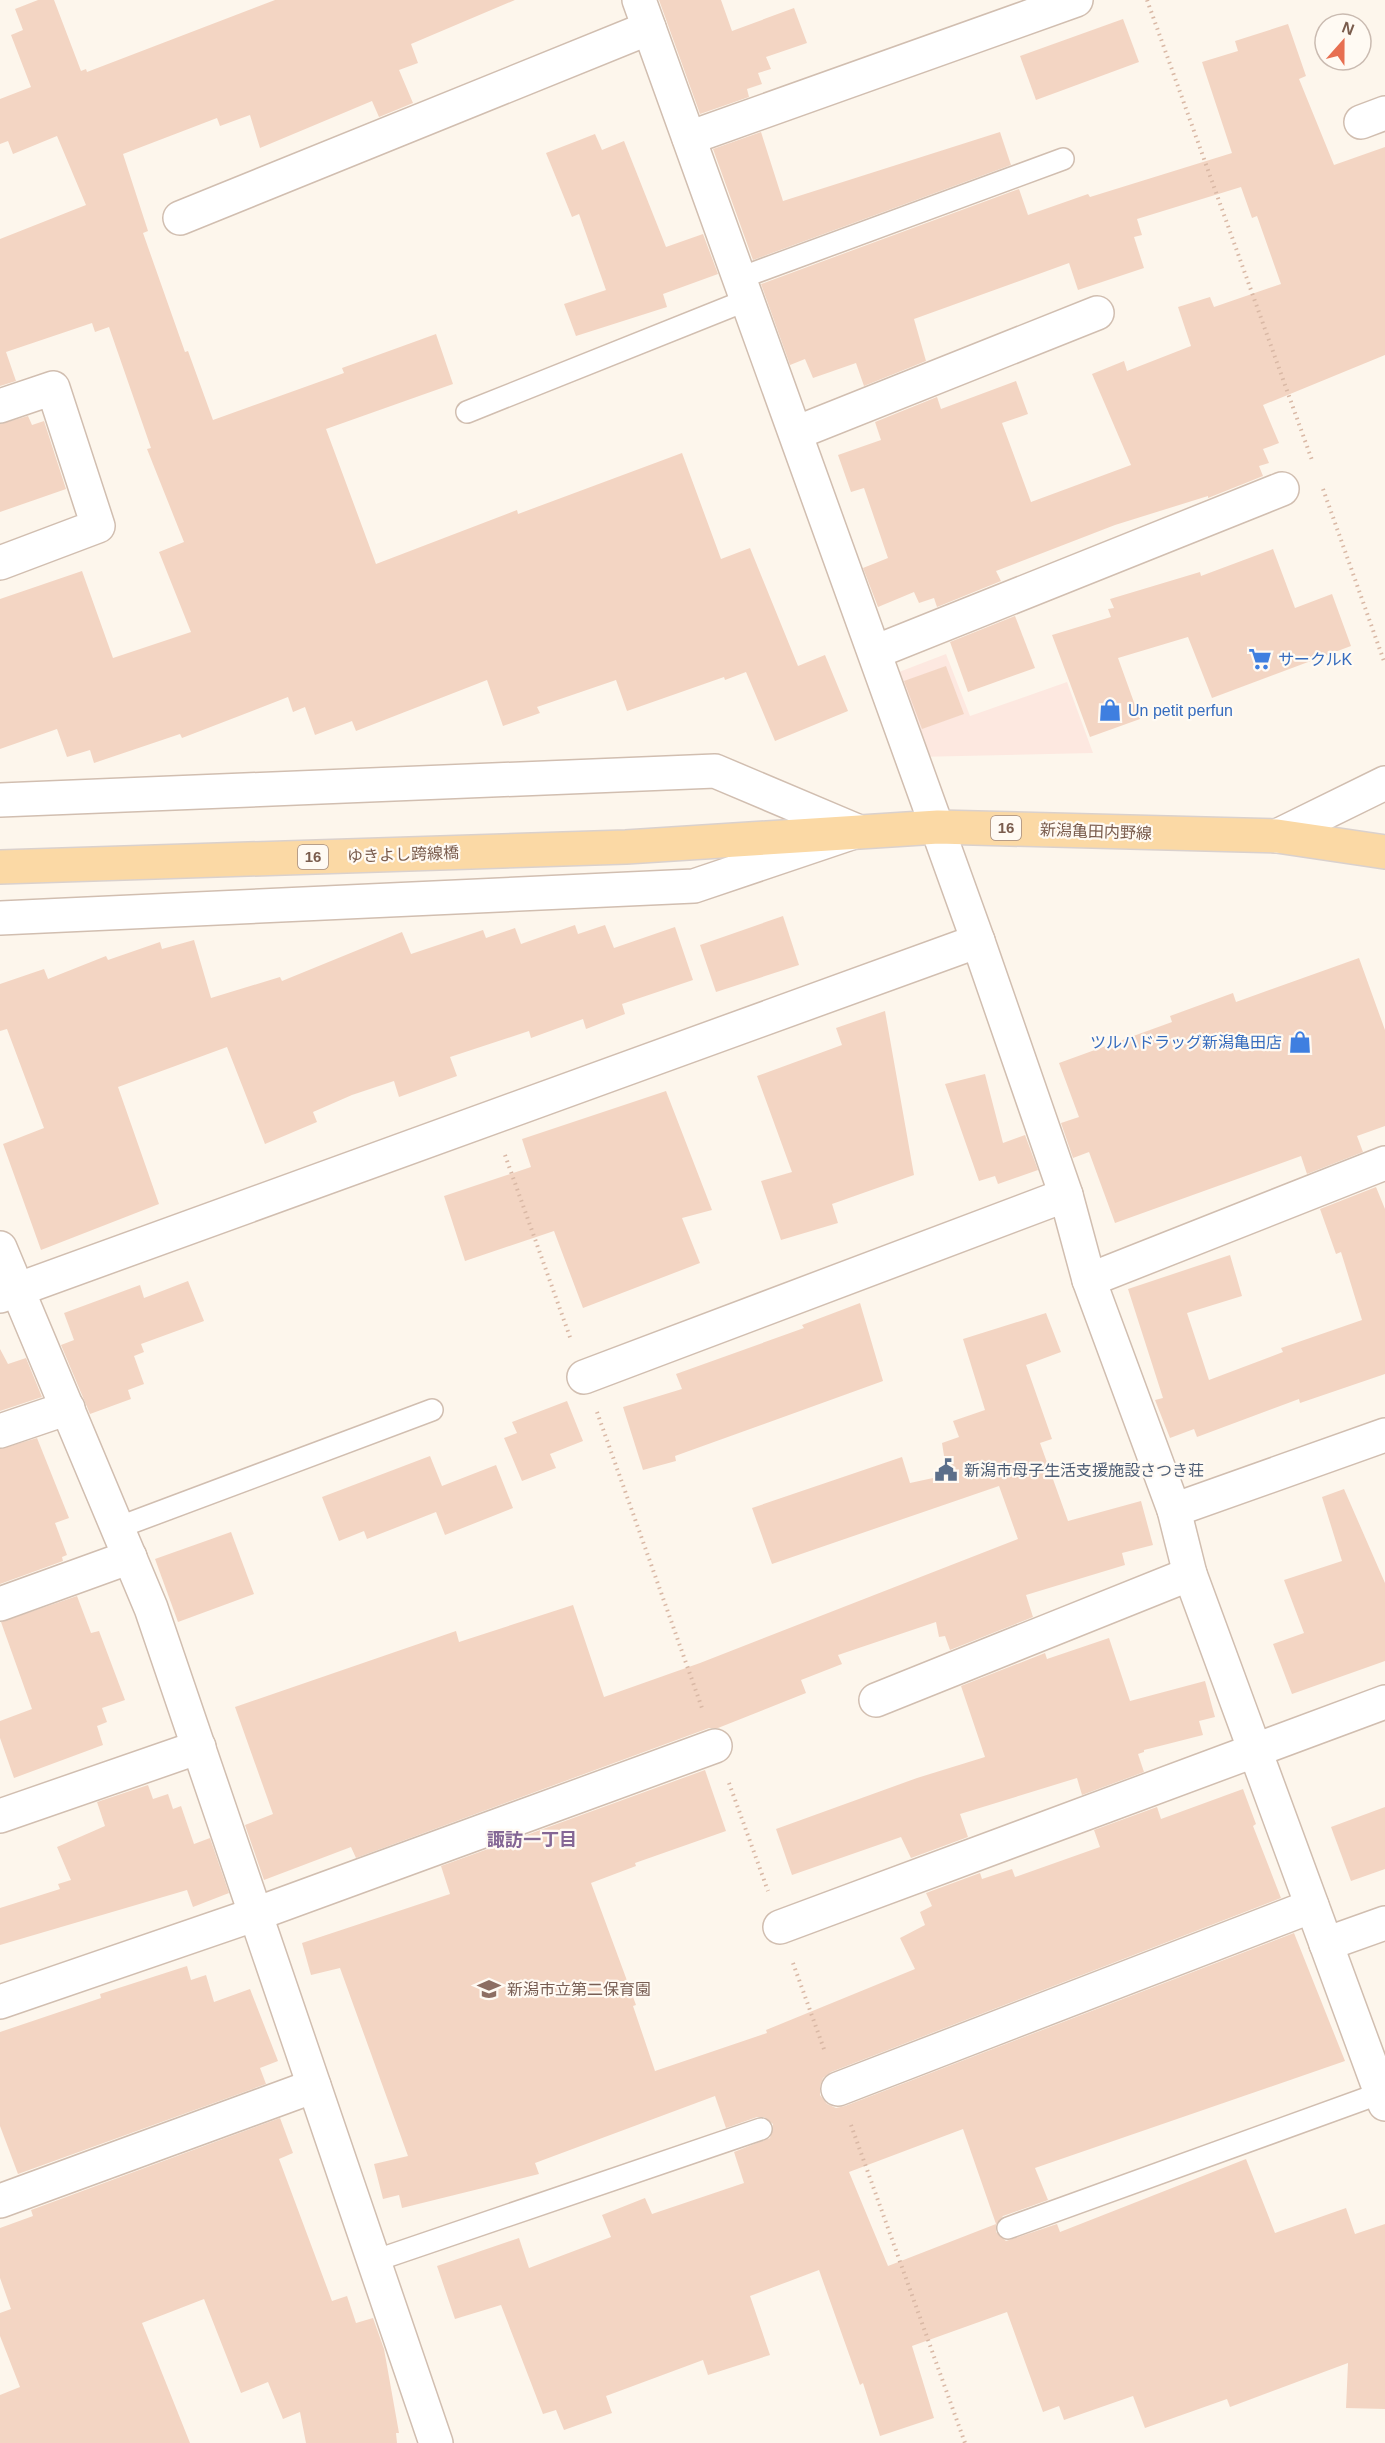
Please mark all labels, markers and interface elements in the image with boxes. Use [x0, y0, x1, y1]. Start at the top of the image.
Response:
north arrow [1313, 12, 1373, 72]
text: N [1340, 18, 1357, 38]
supermarket icon: サークルK [1247, 646, 1273, 672]
place label: サークルK [1278, 651, 1353, 668]
shop icon: Un petit perfun [1097, 697, 1123, 723]
place label: Un petit perfun [1128, 702, 1233, 719]
road number: 16 [991, 816, 1021, 840]
street label: 新潟亀田内野線 [1040, 821, 1152, 842]
street label: ゆきよし跨線橋 [347, 844, 459, 865]
road number: 16 [298, 845, 328, 869]
shop icon: ツルハドラッグ新潟亀田店 [1287, 1029, 1313, 1055]
place label: ツルハドラッグ新潟亀田店 [1090, 1034, 1282, 1051]
public building icon: 新潟市母子生活支援施設さつき荘 [933, 1457, 959, 1483]
place label: 新潟市母子生活支援施設さつき荘 [964, 1462, 1204, 1479]
district label: 諏訪一丁目 [487, 1830, 577, 1850]
school or university icon: 新潟市立第二保育園 [476, 1976, 502, 2002]
place label: 新潟市立第二保育園 [507, 1981, 651, 1998]

